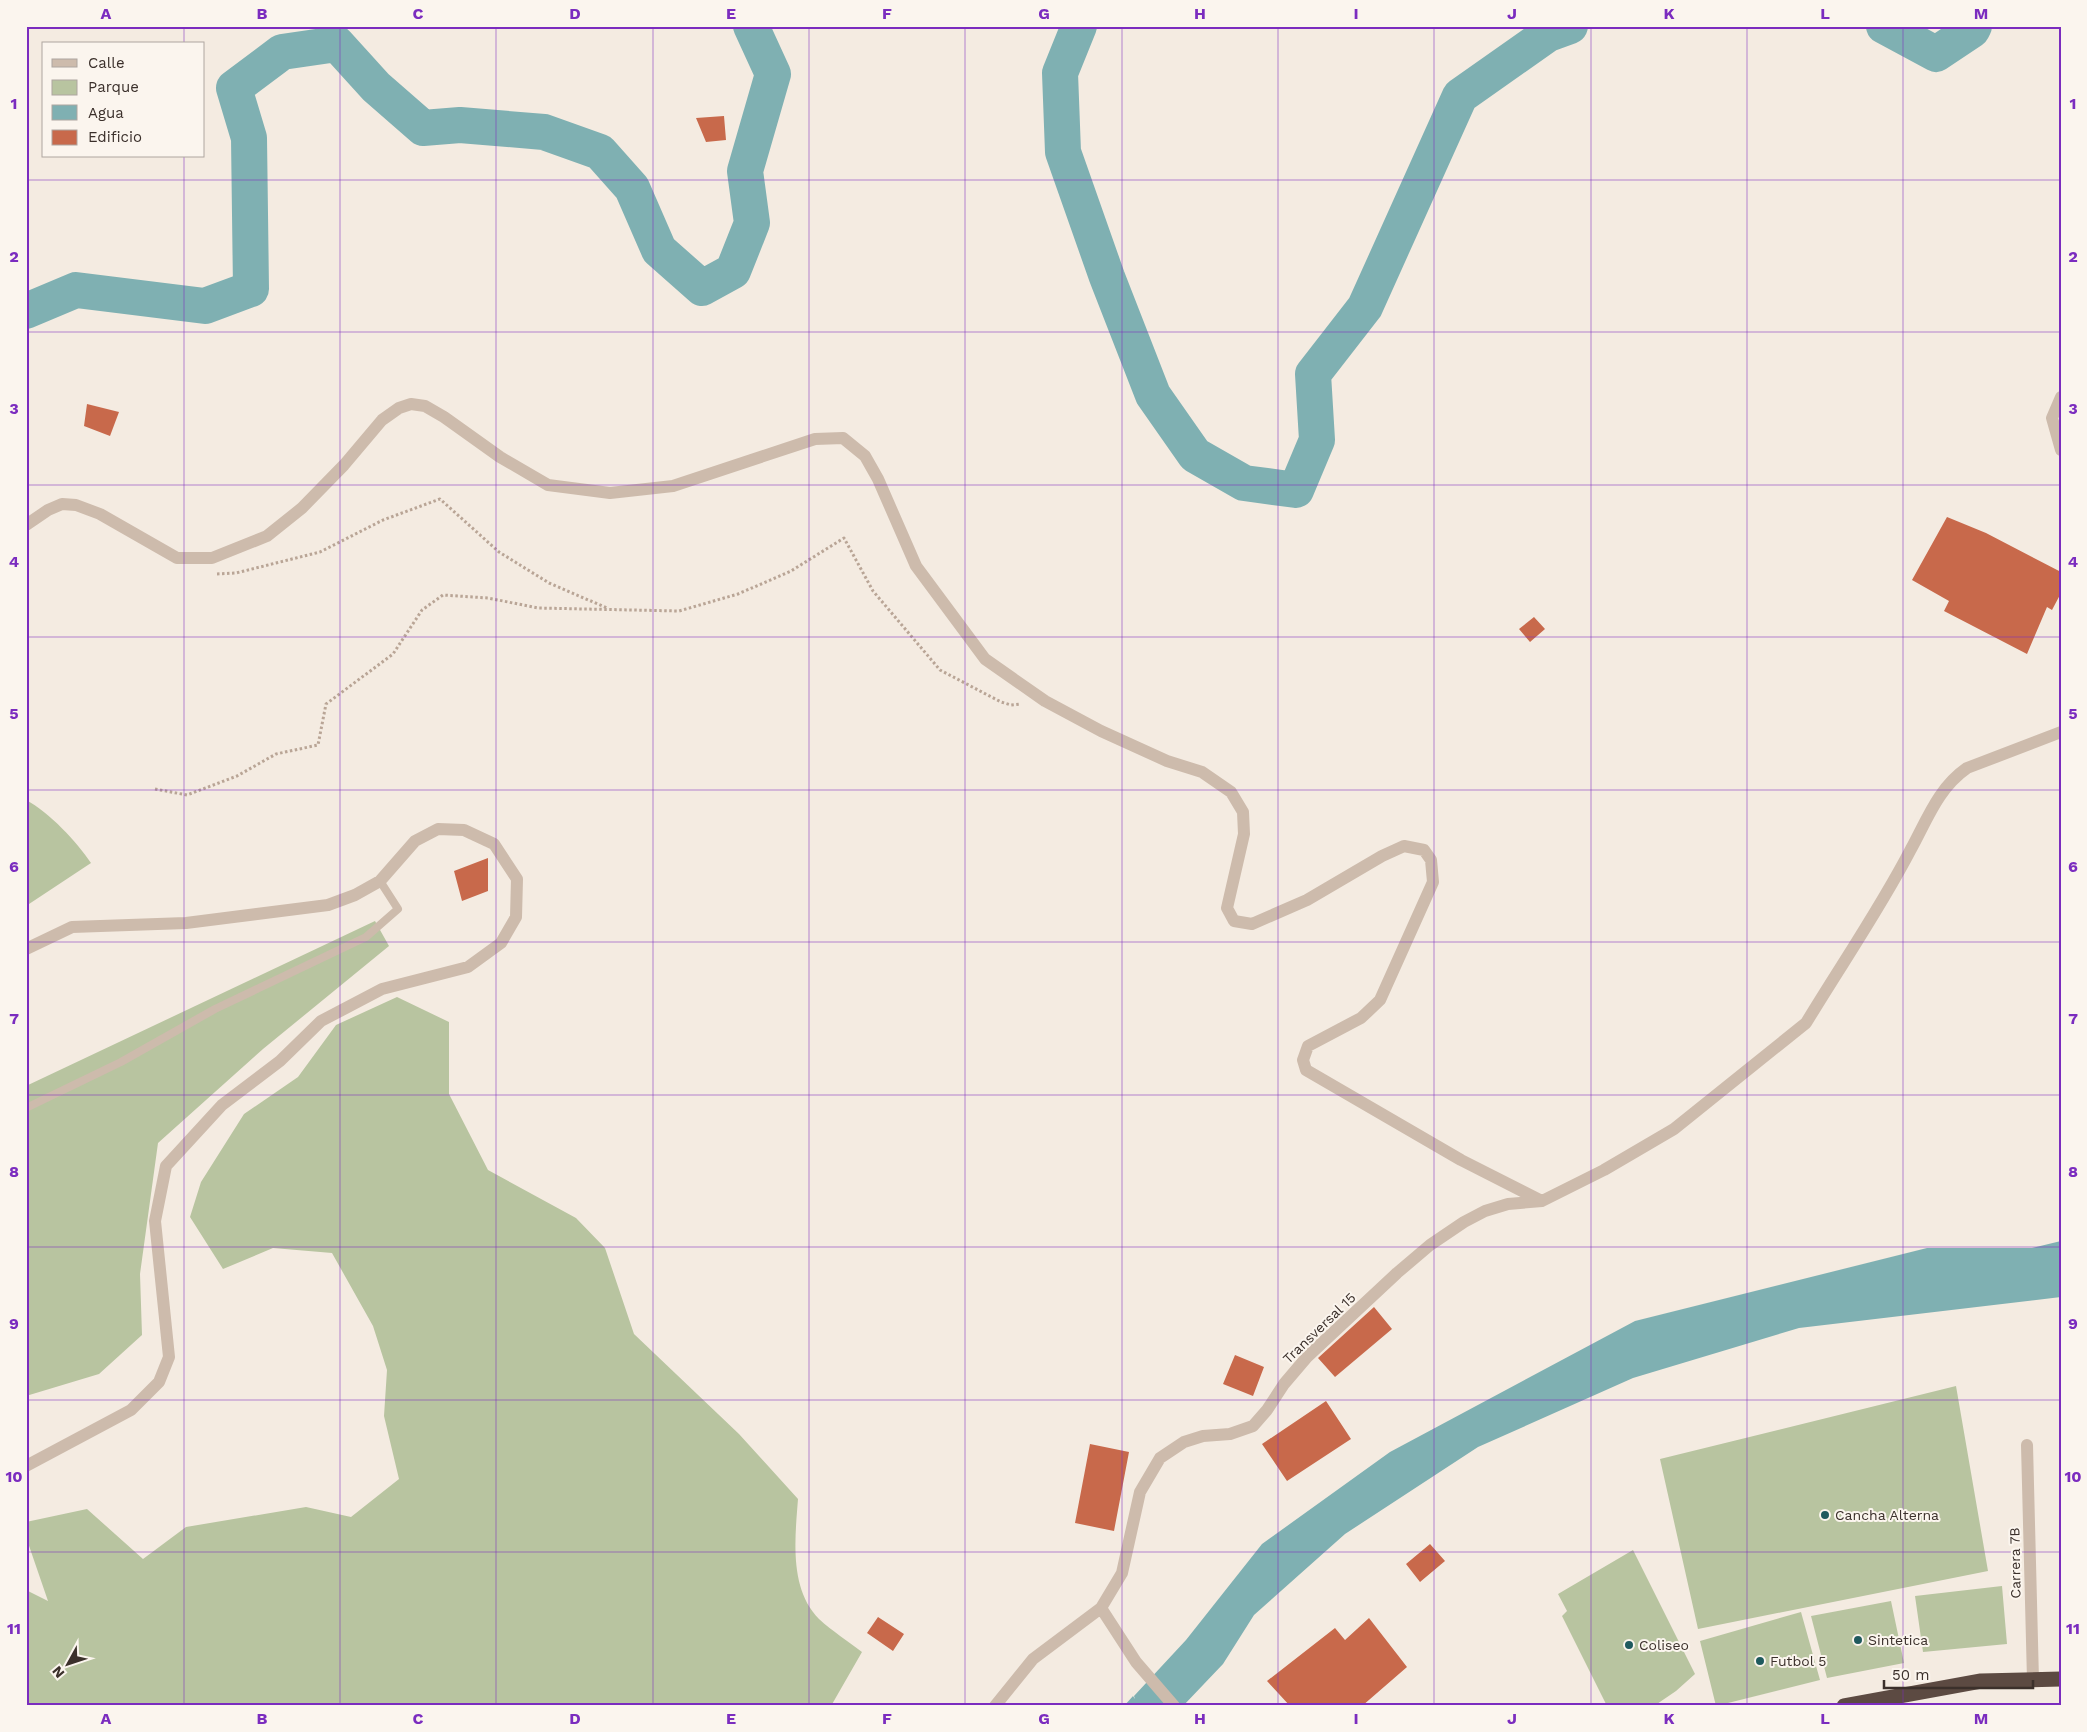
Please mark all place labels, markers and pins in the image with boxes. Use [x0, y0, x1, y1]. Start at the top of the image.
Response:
place label: Cancha Alterna [1835, 1507, 1939, 1523]
marker: Cancha Alterna [1819, 1509, 1831, 1521]
place label: Sintetica [1868, 1632, 1928, 1648]
marker: Sintetica [1852, 1634, 1864, 1646]
place label: Coliseo [1639, 1637, 1689, 1653]
marker: Coliseo [1623, 1639, 1635, 1651]
place label: Futbol 5 [1770, 1653, 1826, 1669]
marker: Futbol 5 [1754, 1655, 1766, 1667]

